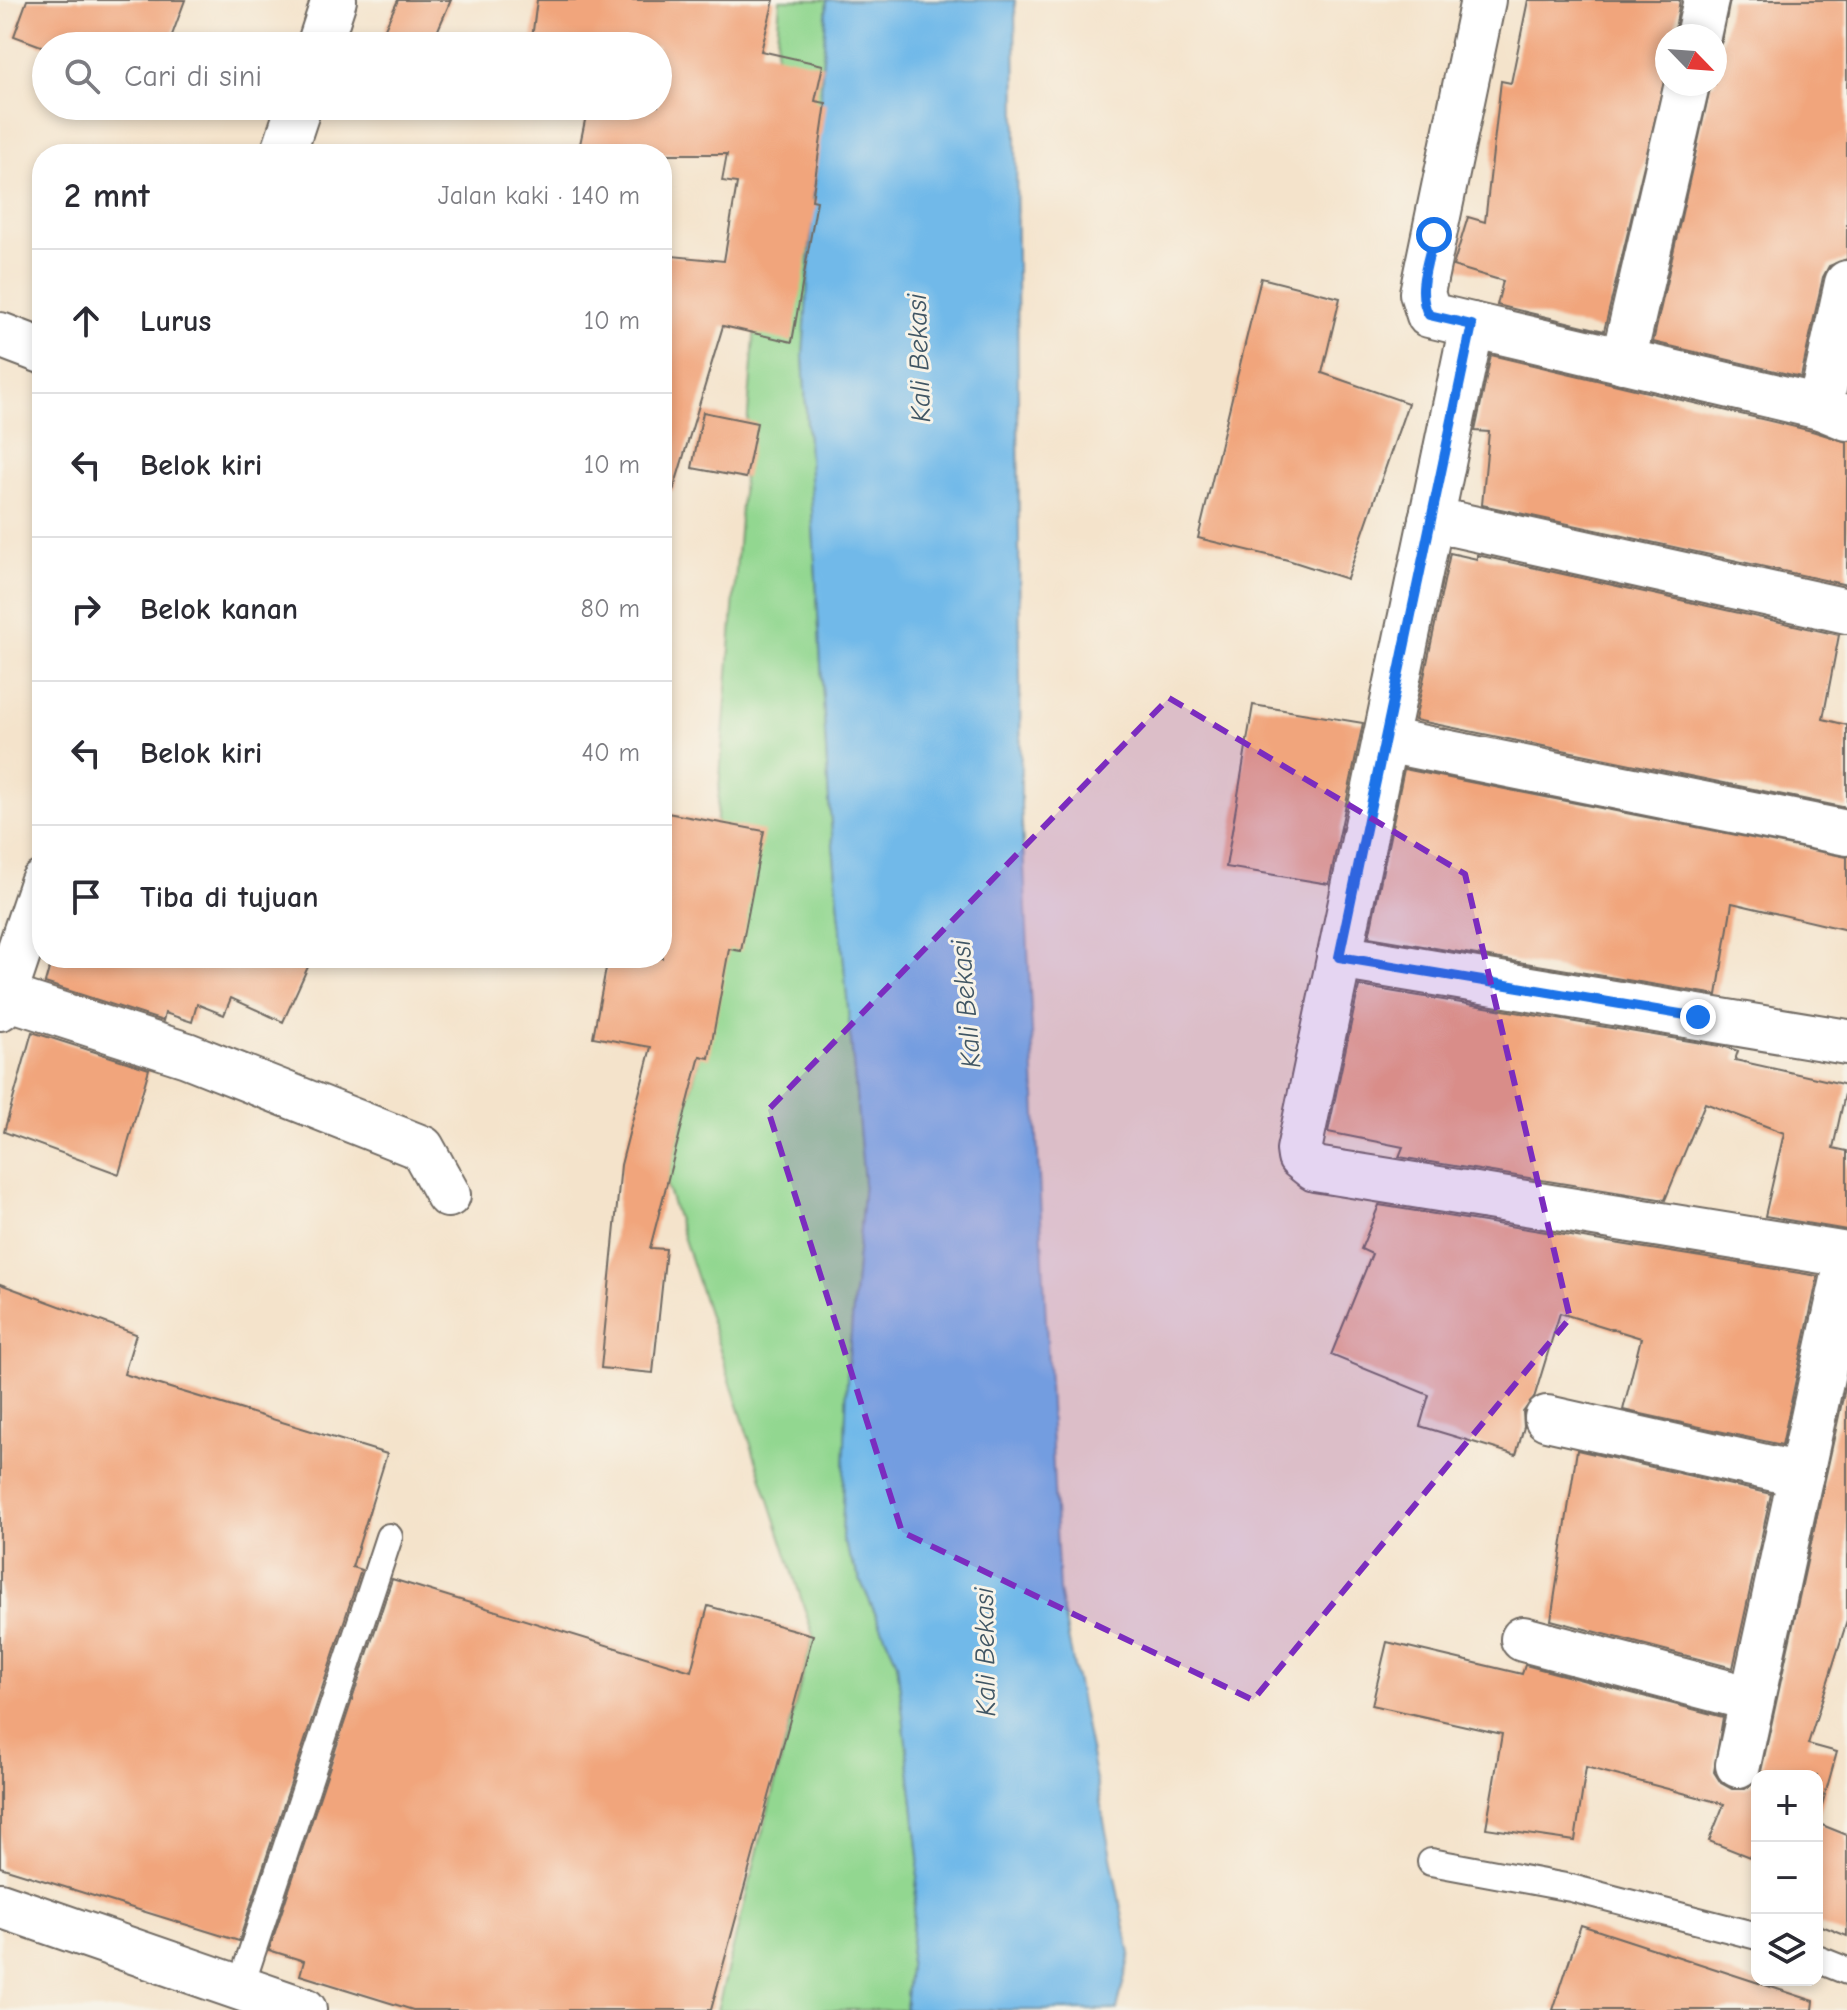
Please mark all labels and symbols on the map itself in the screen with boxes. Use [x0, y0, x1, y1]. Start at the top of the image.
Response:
north arrow [1655, 24, 1727, 96]
route start [1416, 217, 1452, 253]
water label: Kali Bekasi [901, 292, 937, 423]
water label: Kali Bekasi [944, 938, 988, 1070]
route end [1680, 999, 1716, 1035]
water label: Kali Bekasi [968, 1586, 1002, 1717]

